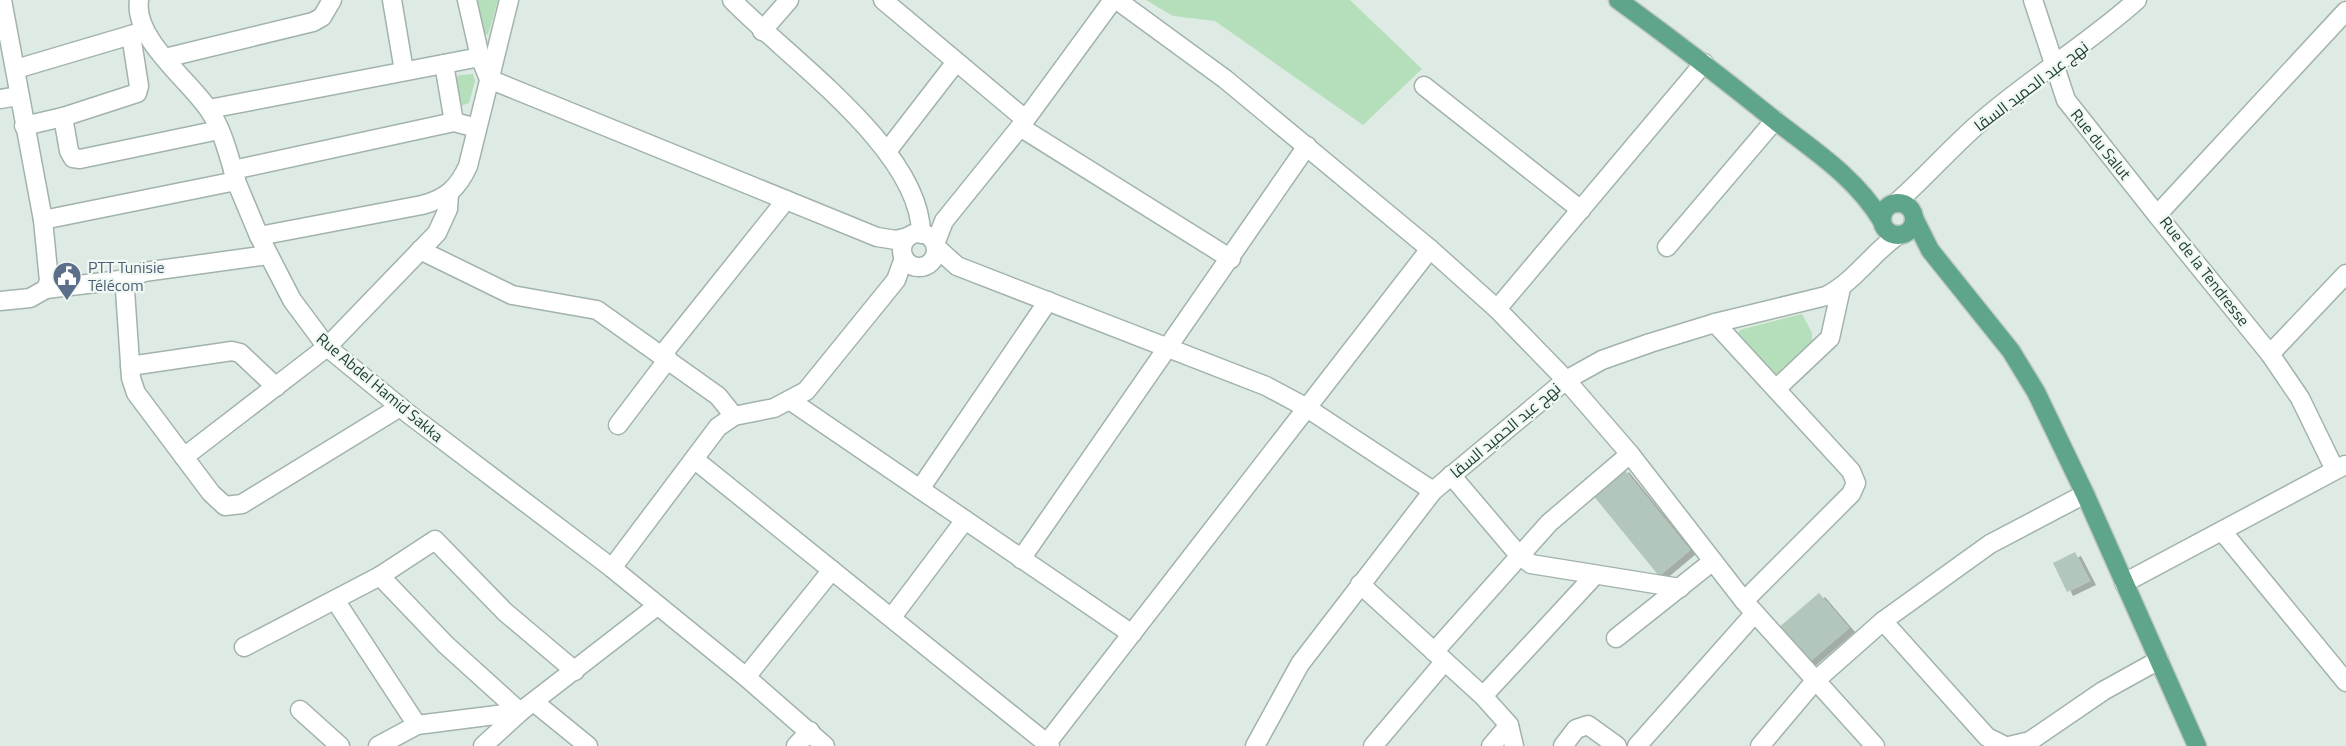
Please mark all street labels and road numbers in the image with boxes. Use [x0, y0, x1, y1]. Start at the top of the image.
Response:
street label: نهج عبد الحميد السقا [1969, 35, 2093, 137]
street label: Rue du Salut [2065, 103, 2137, 185]
street label: Rue de la Tendresse [2154, 211, 2256, 331]
street label: Rue Abdel Hamid Sakka [311, 327, 449, 447]
street label: نهج عبد الحميد السقا [1444, 376, 1566, 484]

